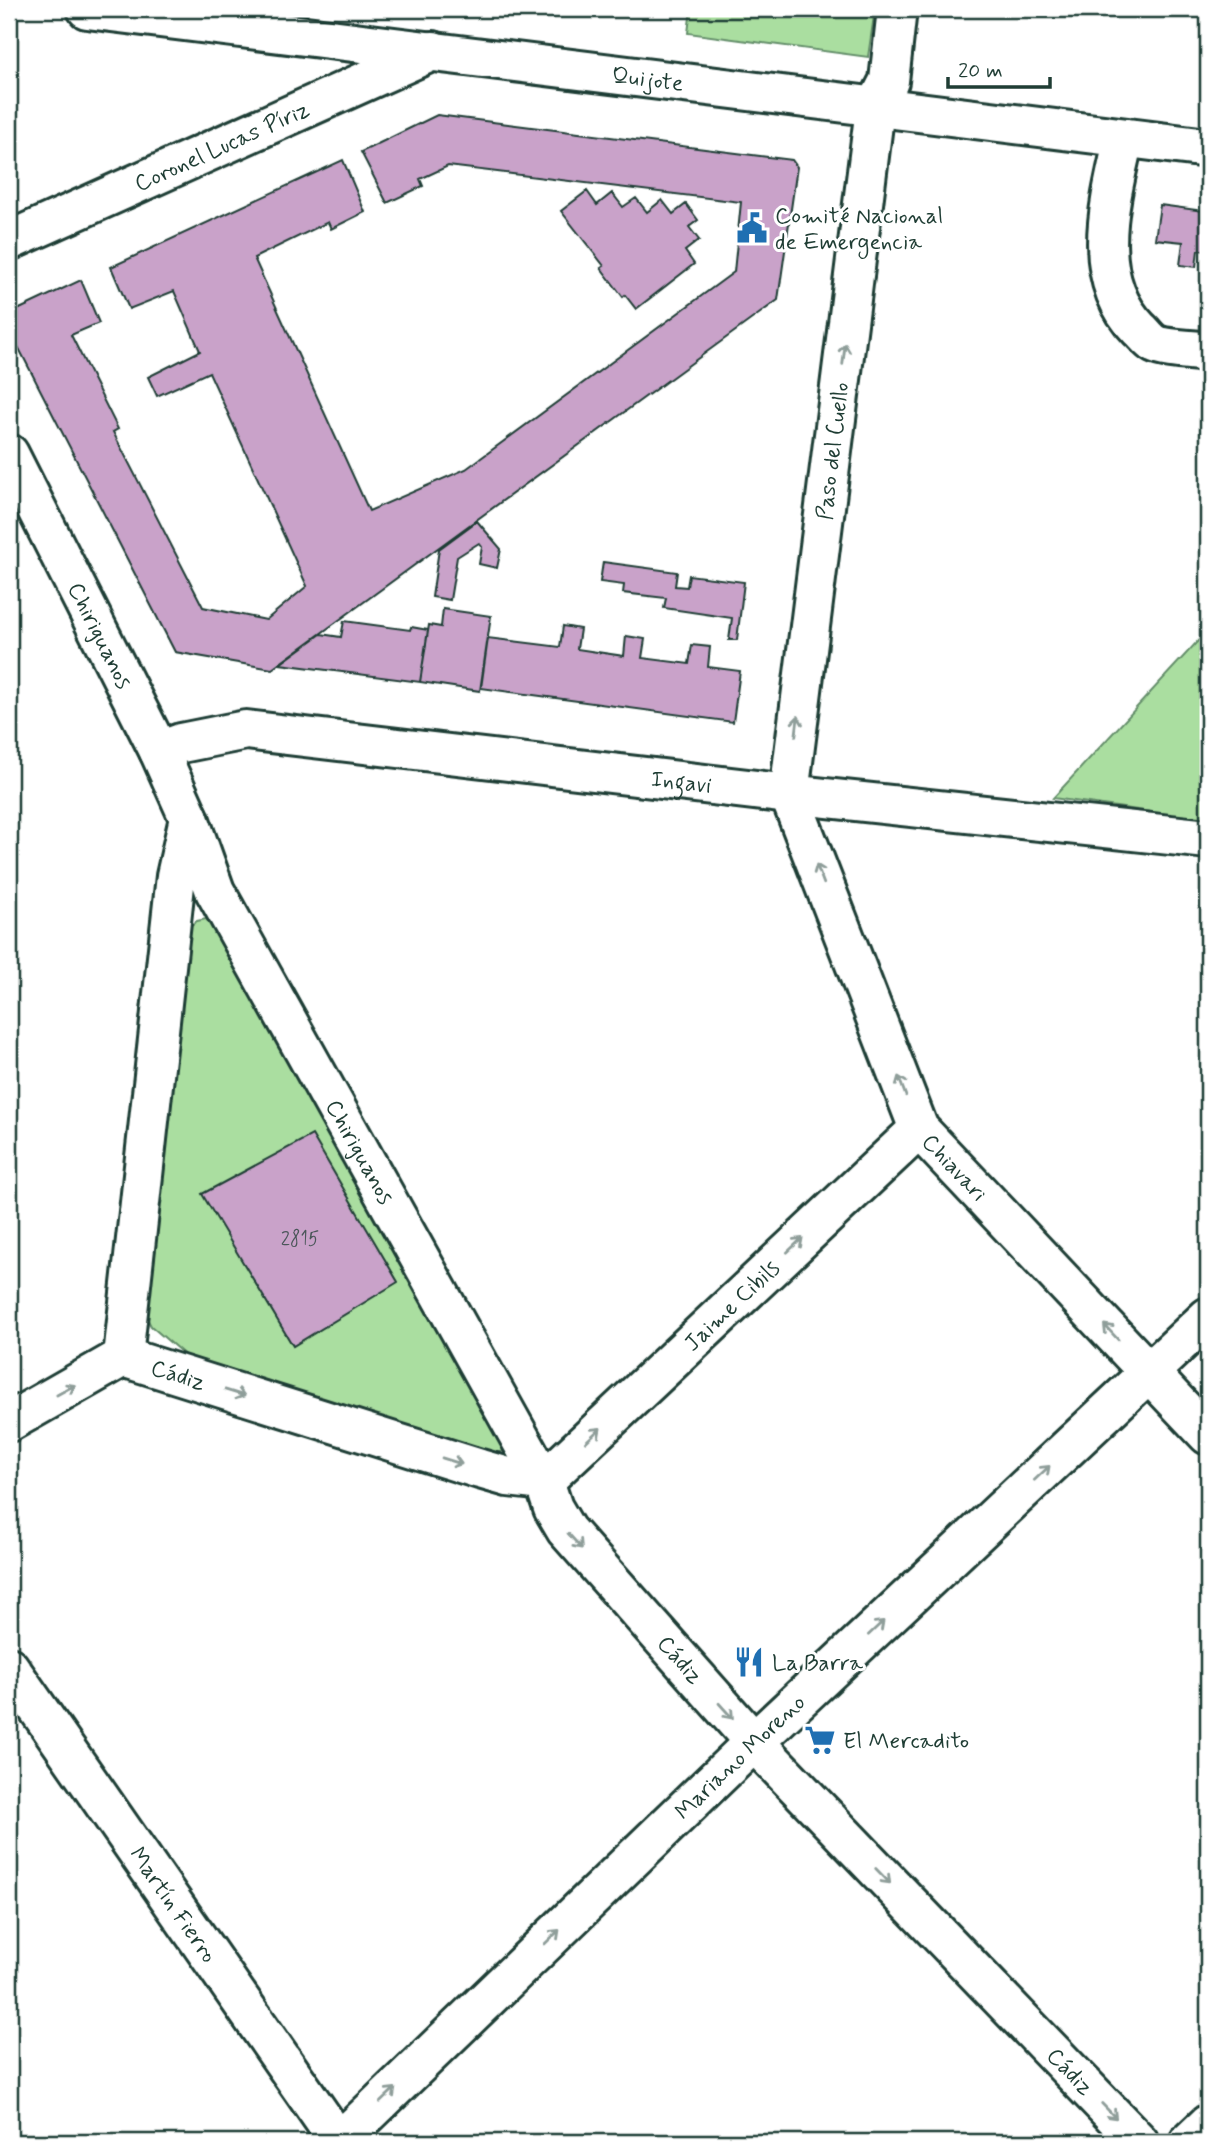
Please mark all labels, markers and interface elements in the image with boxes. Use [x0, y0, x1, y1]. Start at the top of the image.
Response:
scale bar [948, 46, 1049, 90]
text: 20 m [958, 57, 1003, 85]
street label: Quijote [610, 61, 685, 100]
street label: Coronel Lucas Píriz [130, 95, 315, 200]
place label: Comité Nacional de Emergencia [775, 202, 943, 260]
public building icon: Comité Nacional de Emergencia [735, 211, 769, 245]
one-way arrow [837, 344, 850, 366]
street label: Paso del Cuello [811, 380, 857, 522]
street label: Chiriguanos [59, 578, 138, 694]
one-way arrow [791, 715, 804, 738]
street label: Ingavi [649, 765, 713, 802]
one-way arrow [812, 863, 825, 885]
one-way arrow [895, 1075, 908, 1097]
street label: Chiriguanos [317, 1095, 400, 1210]
street label: Chiavari [914, 1128, 993, 1209]
house number: 2815 [281, 1227, 319, 1252]
one-way arrow [786, 1237, 803, 1254]
street label: Jaime Cibils [678, 1254, 787, 1359]
one-way arrow [1102, 1324, 1119, 1341]
street label: Cádiz [147, 1354, 209, 1399]
one-way arrow [55, 1383, 76, 1396]
one-way arrow [224, 1387, 246, 1400]
one-way arrow [584, 1426, 601, 1443]
one-way arrow [441, 1455, 463, 1468]
one-way arrow [1033, 1464, 1050, 1481]
one-way arrow [567, 1532, 584, 1549]
one-way arrow [867, 1620, 885, 1636]
street label: Cádiz [650, 1630, 709, 1691]
restaurant icon: La Barra [732, 1645, 766, 1679]
place label: La Barra [772, 1649, 863, 1679]
street label: Mariano Moreno [669, 1688, 813, 1827]
one-way arrow [718, 1702, 735, 1719]
supermarket icon: El Mercadito [803, 1723, 837, 1757]
place label: El Mercadito [843, 1727, 969, 1757]
street label: Martín Fierro [122, 1842, 223, 1969]
one-way arrow [874, 1867, 891, 1884]
one-way arrow [543, 1929, 560, 1946]
street label: Cádiz [1039, 2042, 1099, 2103]
one-way arrow [379, 2086, 396, 2103]
one-way arrow [1100, 2102, 1117, 2119]

